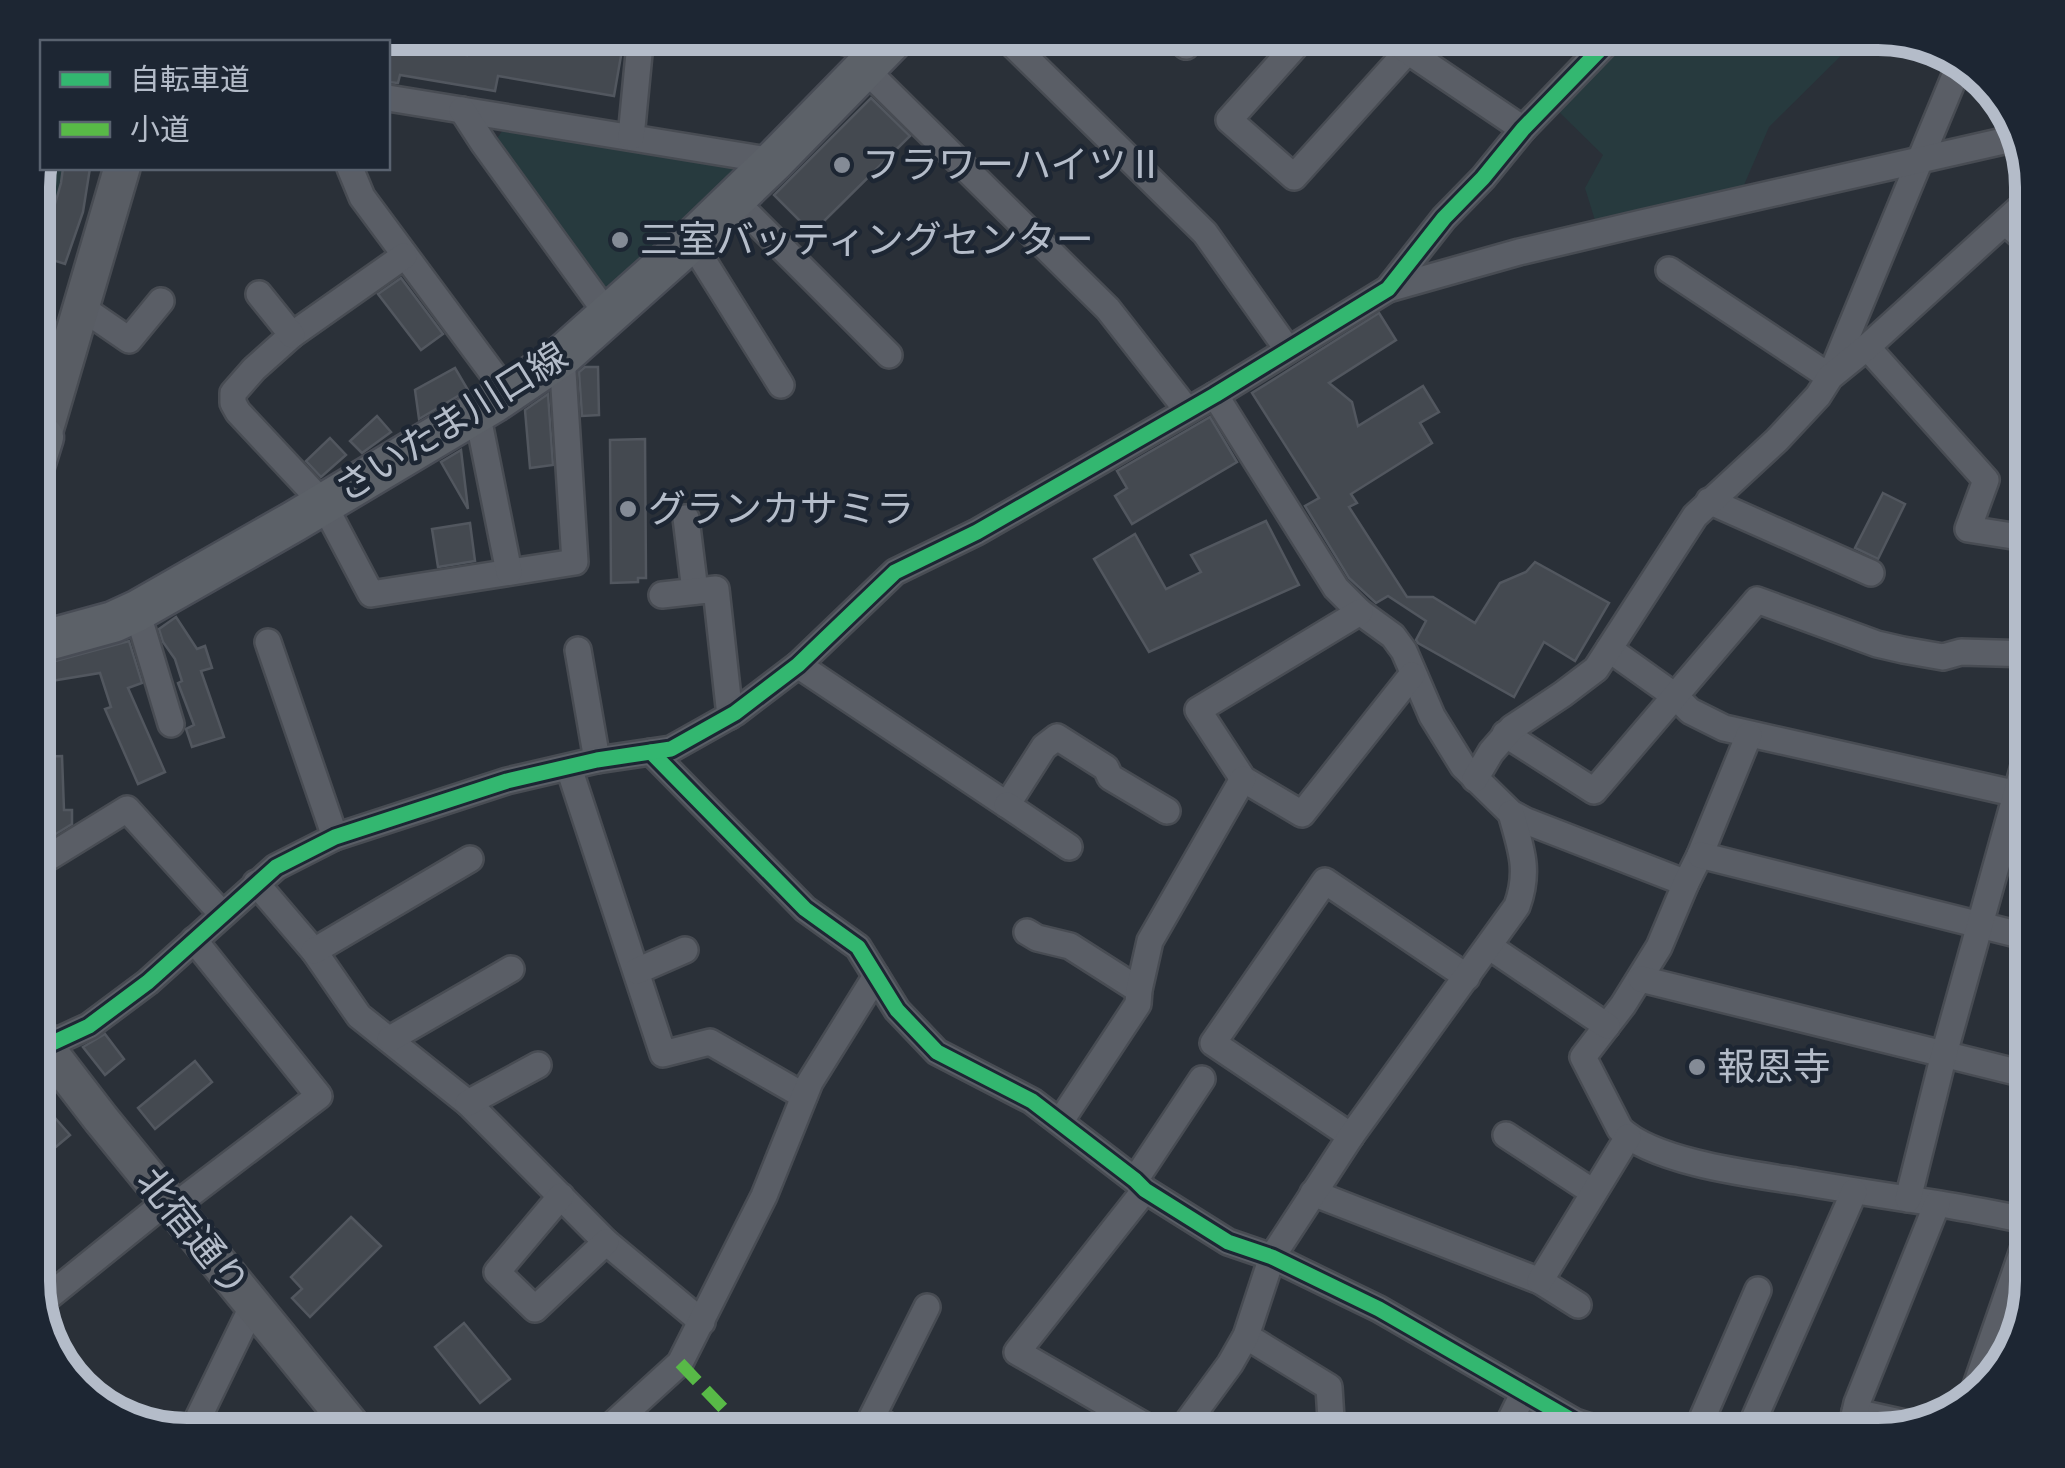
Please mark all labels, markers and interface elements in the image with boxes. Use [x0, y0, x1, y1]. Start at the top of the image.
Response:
legend [40, 40, 390, 170]
text: 自転車道 [130, 61, 250, 98]
text: 小道 [130, 111, 190, 148]
place label: フラワーハイツⅡ [862, 142, 1164, 188]
marker: フラワーハイツⅡ [831, 154, 853, 176]
place label: 三室バッティングセンター [640, 217, 1094, 263]
marker: 三室バッティングセンター [609, 229, 631, 251]
street label: さいたま川口線 [326, 332, 576, 512]
place label: グランカサミラ [648, 486, 914, 532]
marker: グランカサミラ [617, 498, 639, 520]
place label: 報恩寺 [1717, 1044, 1831, 1090]
marker: 報恩寺 [1686, 1056, 1708, 1078]
street label: 北宿通り [127, 1158, 259, 1306]

